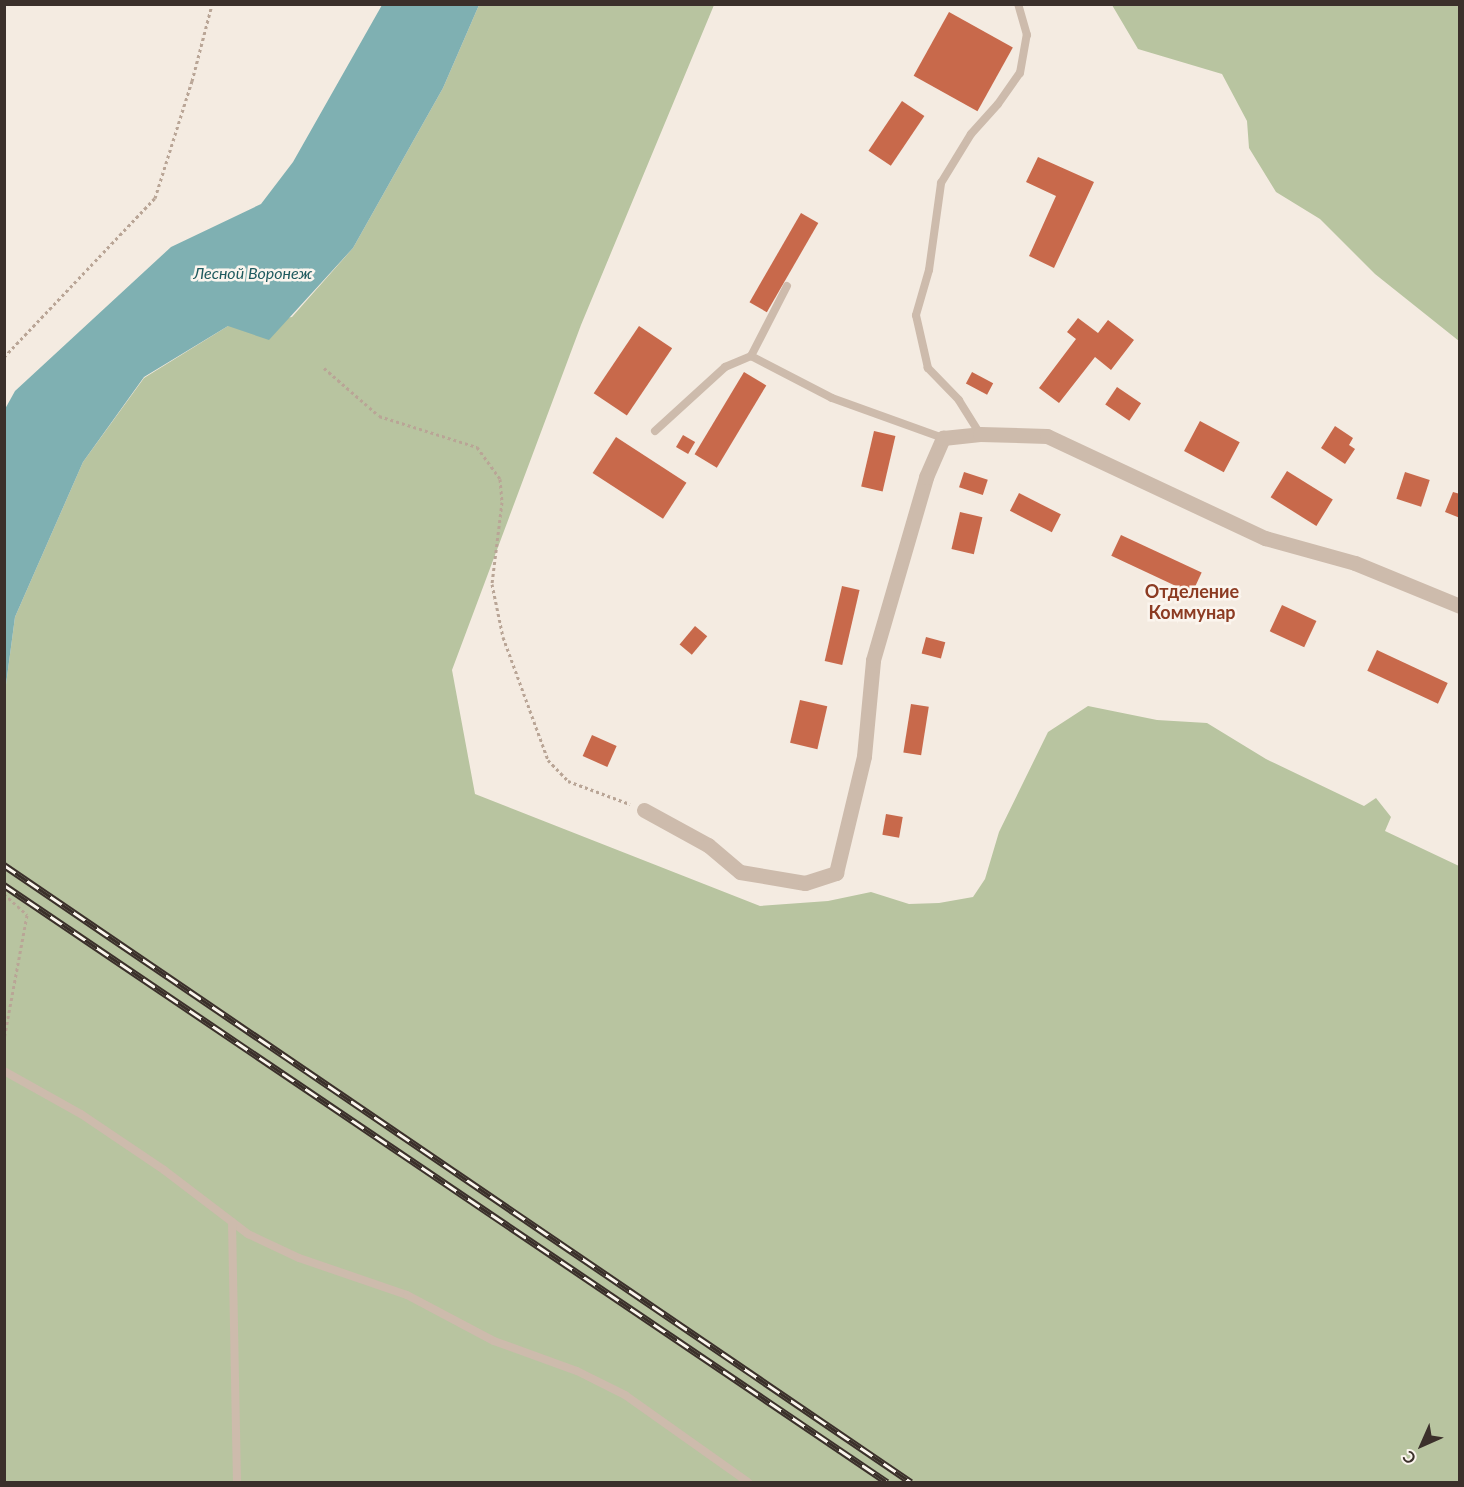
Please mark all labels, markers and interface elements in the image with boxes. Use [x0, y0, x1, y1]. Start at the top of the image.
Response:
water label: Лесной Воронеж [193, 263, 313, 283]
district label: Отделение Коммунар [1145, 581, 1239, 624]
north arrow [1392, 1415, 1452, 1475]
text: С [1398, 1448, 1419, 1469]

